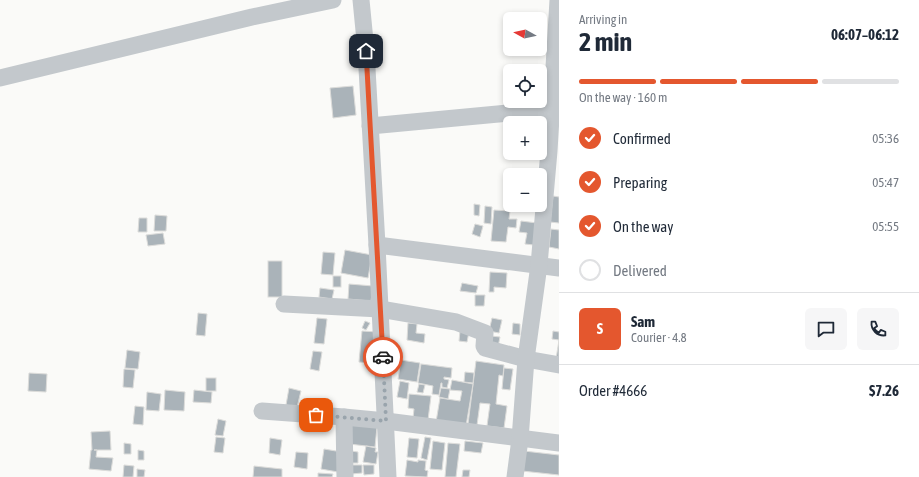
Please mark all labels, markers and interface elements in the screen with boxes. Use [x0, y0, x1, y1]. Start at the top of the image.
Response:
north arrow [503, 12, 547, 56]
map controls [503, 12, 547, 212]
text: Arriving in [579, 12, 627, 27]
text: 06:07–06:12 [831, 26, 899, 43]
text: 2 min [579, 27, 632, 57]
pin [349, 34, 383, 68]
icon: home [355, 40, 377, 62]
button: locate [503, 64, 547, 108]
text: On the way · 160 m [579, 90, 667, 105]
button: + [503, 116, 547, 160]
icon: check [579, 127, 601, 149]
text: Confirmed [613, 130, 671, 147]
text: 05:36 [872, 131, 899, 146]
button: − [503, 168, 547, 212]
icon: check [579, 171, 601, 193]
text: Preparing [613, 174, 667, 191]
text: 05:47 [872, 175, 899, 190]
icon: check [579, 215, 601, 237]
text: On the way [613, 218, 674, 235]
text: 05:55 [872, 219, 899, 234]
text: Delivered [613, 262, 667, 279]
button: chat [805, 308, 847, 350]
button: phone [857, 308, 899, 350]
text: Sam [631, 313, 655, 330]
text: S [597, 320, 603, 337]
text: Courier · 4.8 [631, 330, 687, 345]
courier [363, 337, 403, 377]
icon: car [372, 346, 394, 368]
text: Order #4666 [579, 382, 647, 399]
text: $7.26 [869, 382, 899, 399]
pin [299, 398, 333, 432]
icon: bag [305, 404, 327, 426]

